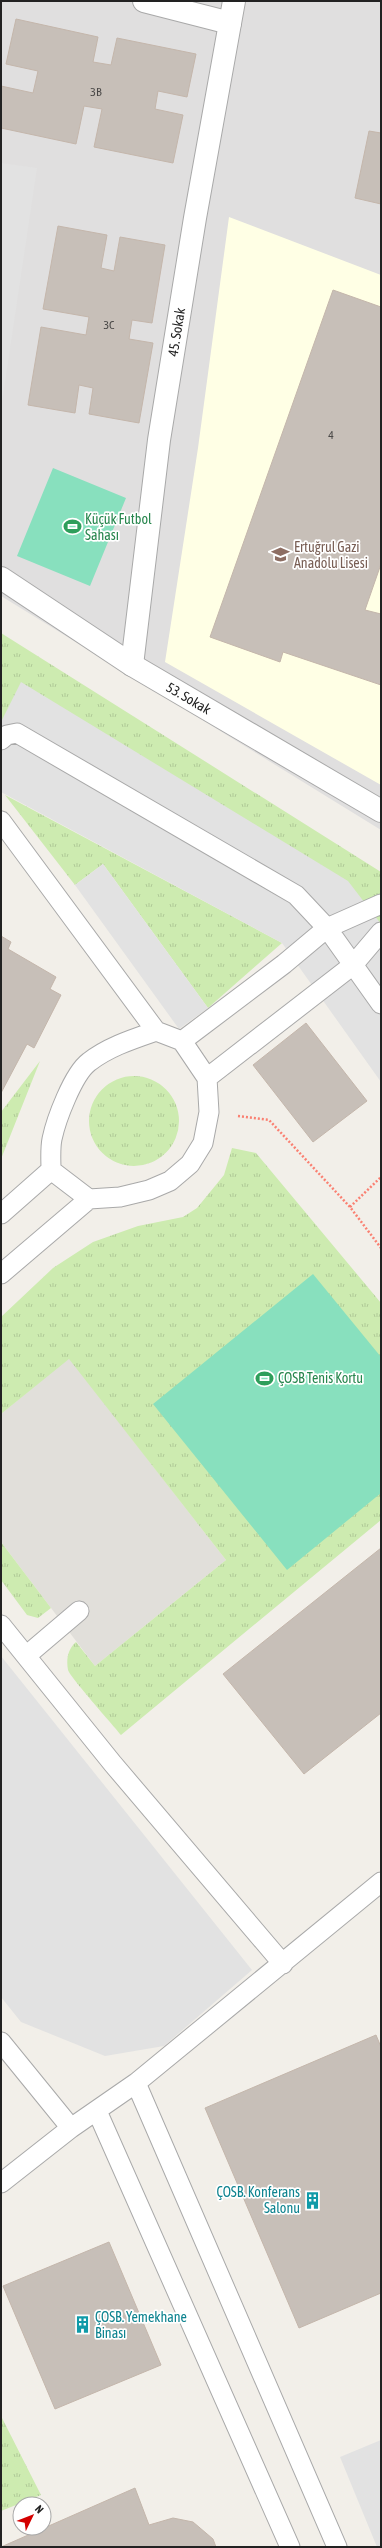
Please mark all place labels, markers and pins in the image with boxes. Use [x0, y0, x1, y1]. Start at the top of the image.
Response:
place label: Küçük Futbol Sahası [85, 511, 152, 543]
sports icon: Küçük Futbol Sahası [62, 517, 82, 537]
place label: Ertuğrul Gazi Anadolu Lisesi [294, 539, 368, 571]
school or university icon: Ertuğrul Gazi Anadolu Lisesi [271, 545, 291, 565]
sports icon: ÇOSB Tenis Kortu [255, 1368, 275, 1388]
place label: ÇOSB Tenis Kortu [278, 1370, 363, 1386]
place label: ÇOSB. Konferans Salonu [217, 2184, 300, 2216]
building icon: ÇOSB. Konferans Salonu [303, 2190, 323, 2210]
place label: ÇOSB. Yemekhane Binası [95, 2309, 187, 2341]
building icon: ÇOSB. Yemekhane Binası [72, 2315, 92, 2335]

